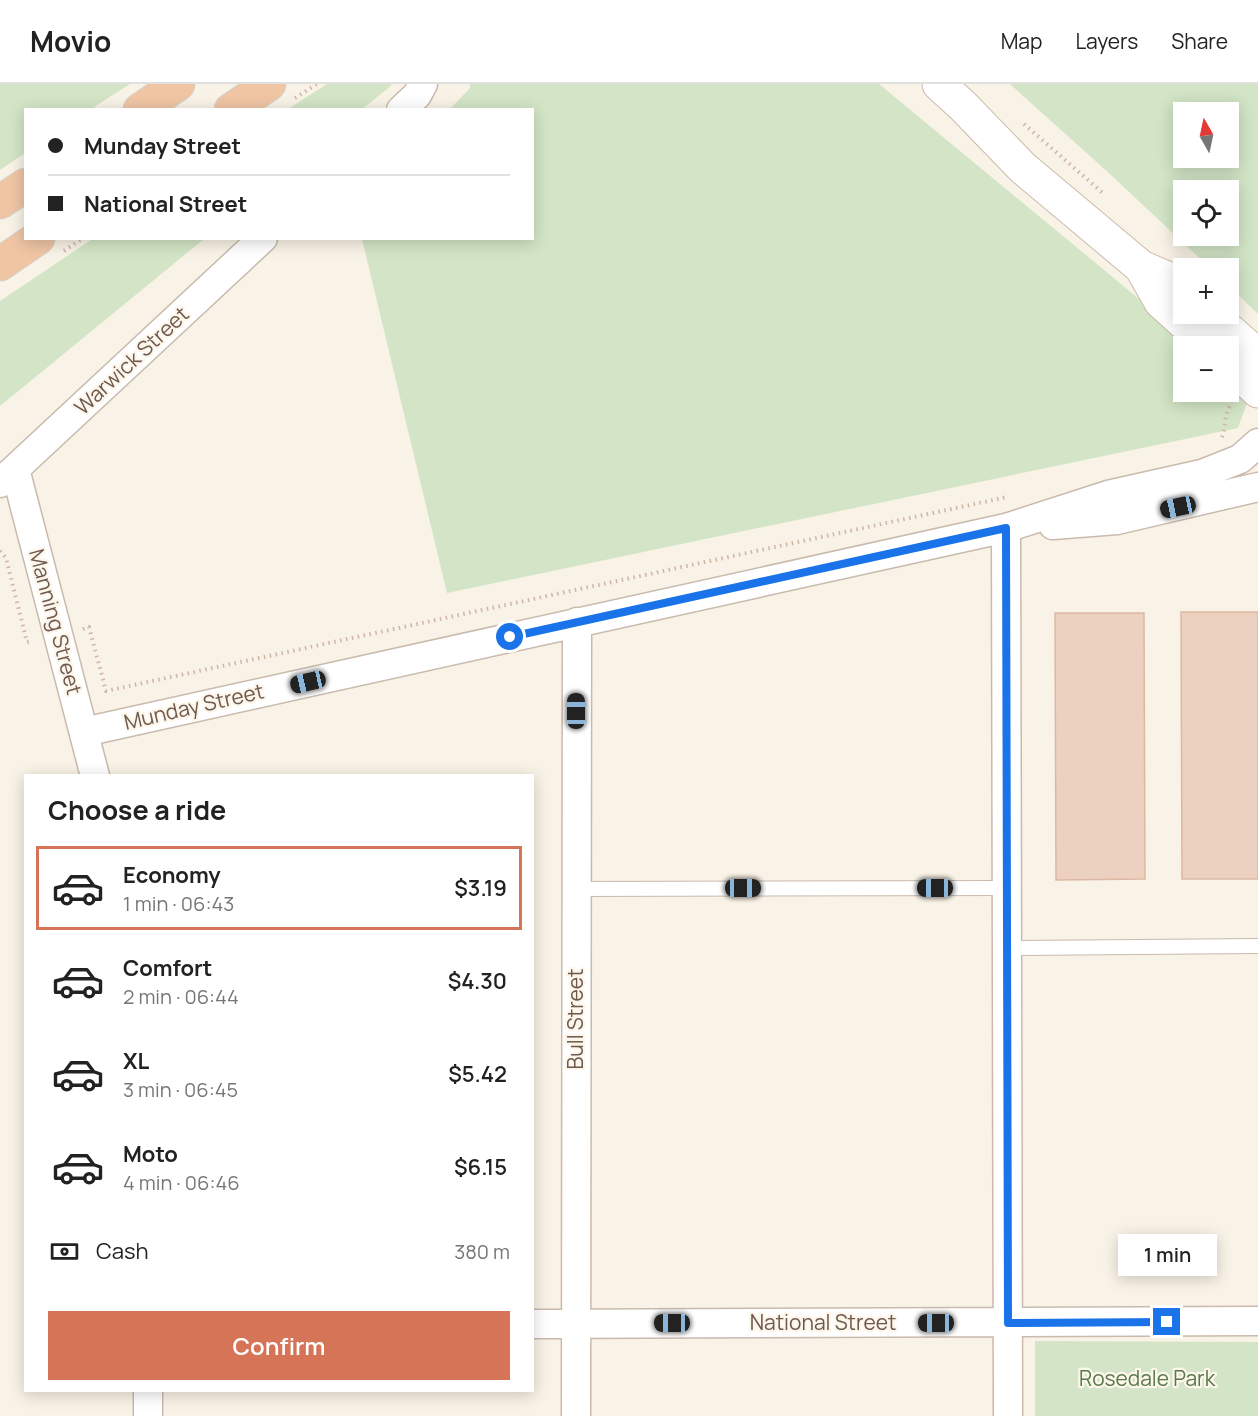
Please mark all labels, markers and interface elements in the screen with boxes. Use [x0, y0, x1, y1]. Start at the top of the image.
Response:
text: Movio [30, 22, 111, 60]
text: Map [1001, 27, 1042, 55]
text: Layers [1075, 27, 1138, 55]
text: Share [1171, 27, 1228, 55]
north arrow [1173, 102, 1239, 168]
map controls [1173, 102, 1239, 402]
text: Munday Street [84, 131, 241, 161]
button: locate [1173, 180, 1239, 246]
text: National Street [84, 189, 247, 219]
button: + [1173, 258, 1239, 324]
street label: Warwick Street [68, 300, 195, 421]
button: − [1173, 336, 1239, 402]
car [1159, 494, 1197, 520]
street label: Manning Street [23, 546, 89, 698]
route start [496, 623, 523, 650]
car [288, 669, 328, 695]
street label: Munday Street [121, 676, 267, 736]
car [567, 693, 585, 729]
text: Choose a ride [48, 791, 226, 828]
text: Economy [123, 860, 221, 890]
icon: car [51, 861, 105, 915]
text: $3.19 [454, 873, 507, 903]
car [725, 879, 761, 897]
car [917, 879, 953, 897]
text: 1 min · 06:43 [123, 890, 234, 917]
text: Comfort [123, 953, 212, 983]
icon: car [51, 954, 105, 1008]
text: $4.30 [448, 966, 507, 996]
street label: Bull Street [561, 968, 589, 1070]
text: 2 min · 06:44 [123, 983, 239, 1010]
text: XL [123, 1046, 149, 1076]
icon: car [51, 1047, 105, 1101]
text: $5.42 [448, 1059, 507, 1089]
text: 3 min · 06:45 [123, 1076, 238, 1103]
text: Moto [123, 1139, 178, 1169]
icon: car [51, 1140, 105, 1194]
text: $6.15 [454, 1152, 507, 1182]
text: 4 min · 06:46 [123, 1169, 240, 1196]
icon: cash [48, 1235, 81, 1268]
callout: 1 min [1118, 1235, 1216, 1277]
text: Cash [96, 1236, 149, 1266]
text: 380 m [454, 1238, 510, 1265]
text: 1 min [1144, 1241, 1191, 1268]
street label: National Street [750, 1308, 896, 1336]
route end [1153, 1308, 1180, 1335]
button: Confirm [48, 1311, 510, 1380]
car [654, 1314, 690, 1332]
car [918, 1314, 954, 1332]
park label: Rosedale Park [1079, 1364, 1216, 1392]

